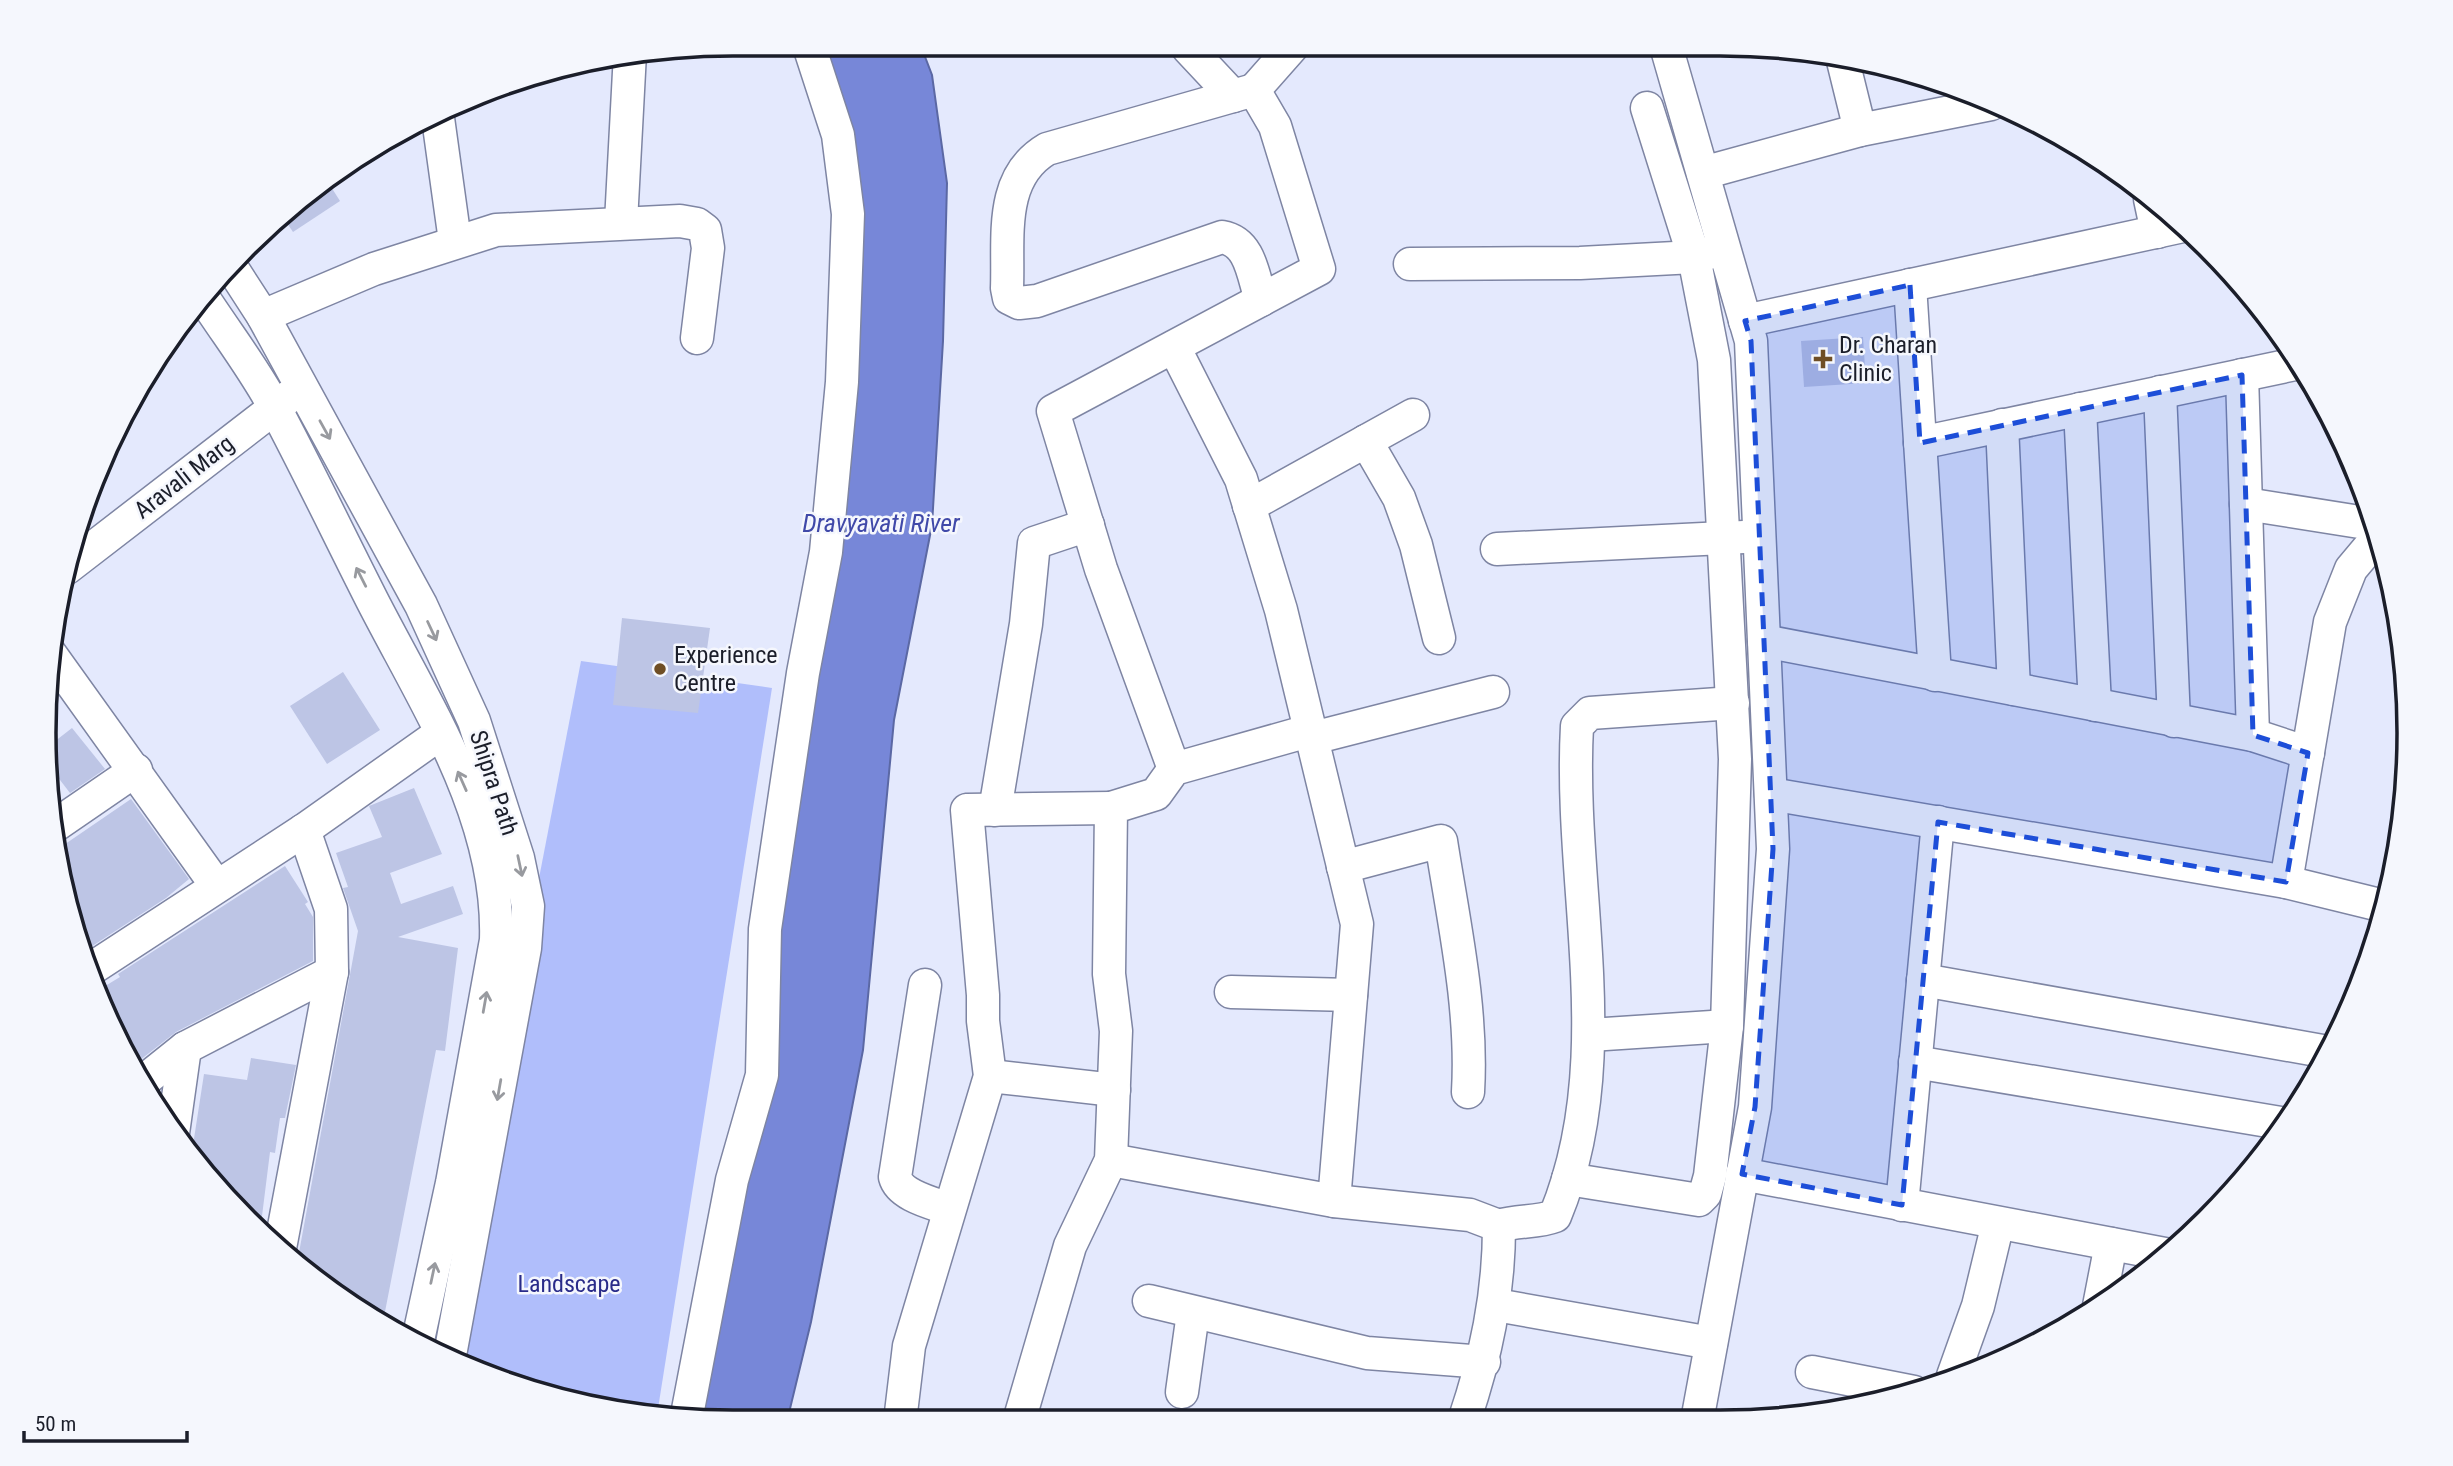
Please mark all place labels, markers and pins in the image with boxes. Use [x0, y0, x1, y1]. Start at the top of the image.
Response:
place label: Dr. Charan Clinic [1839, 331, 1937, 387]
marker: Dr. Charan Clinic [1813, 349, 1833, 369]
place label: Experience Centre [674, 641, 778, 697]
marker: Experience Centre [652, 661, 668, 677]

